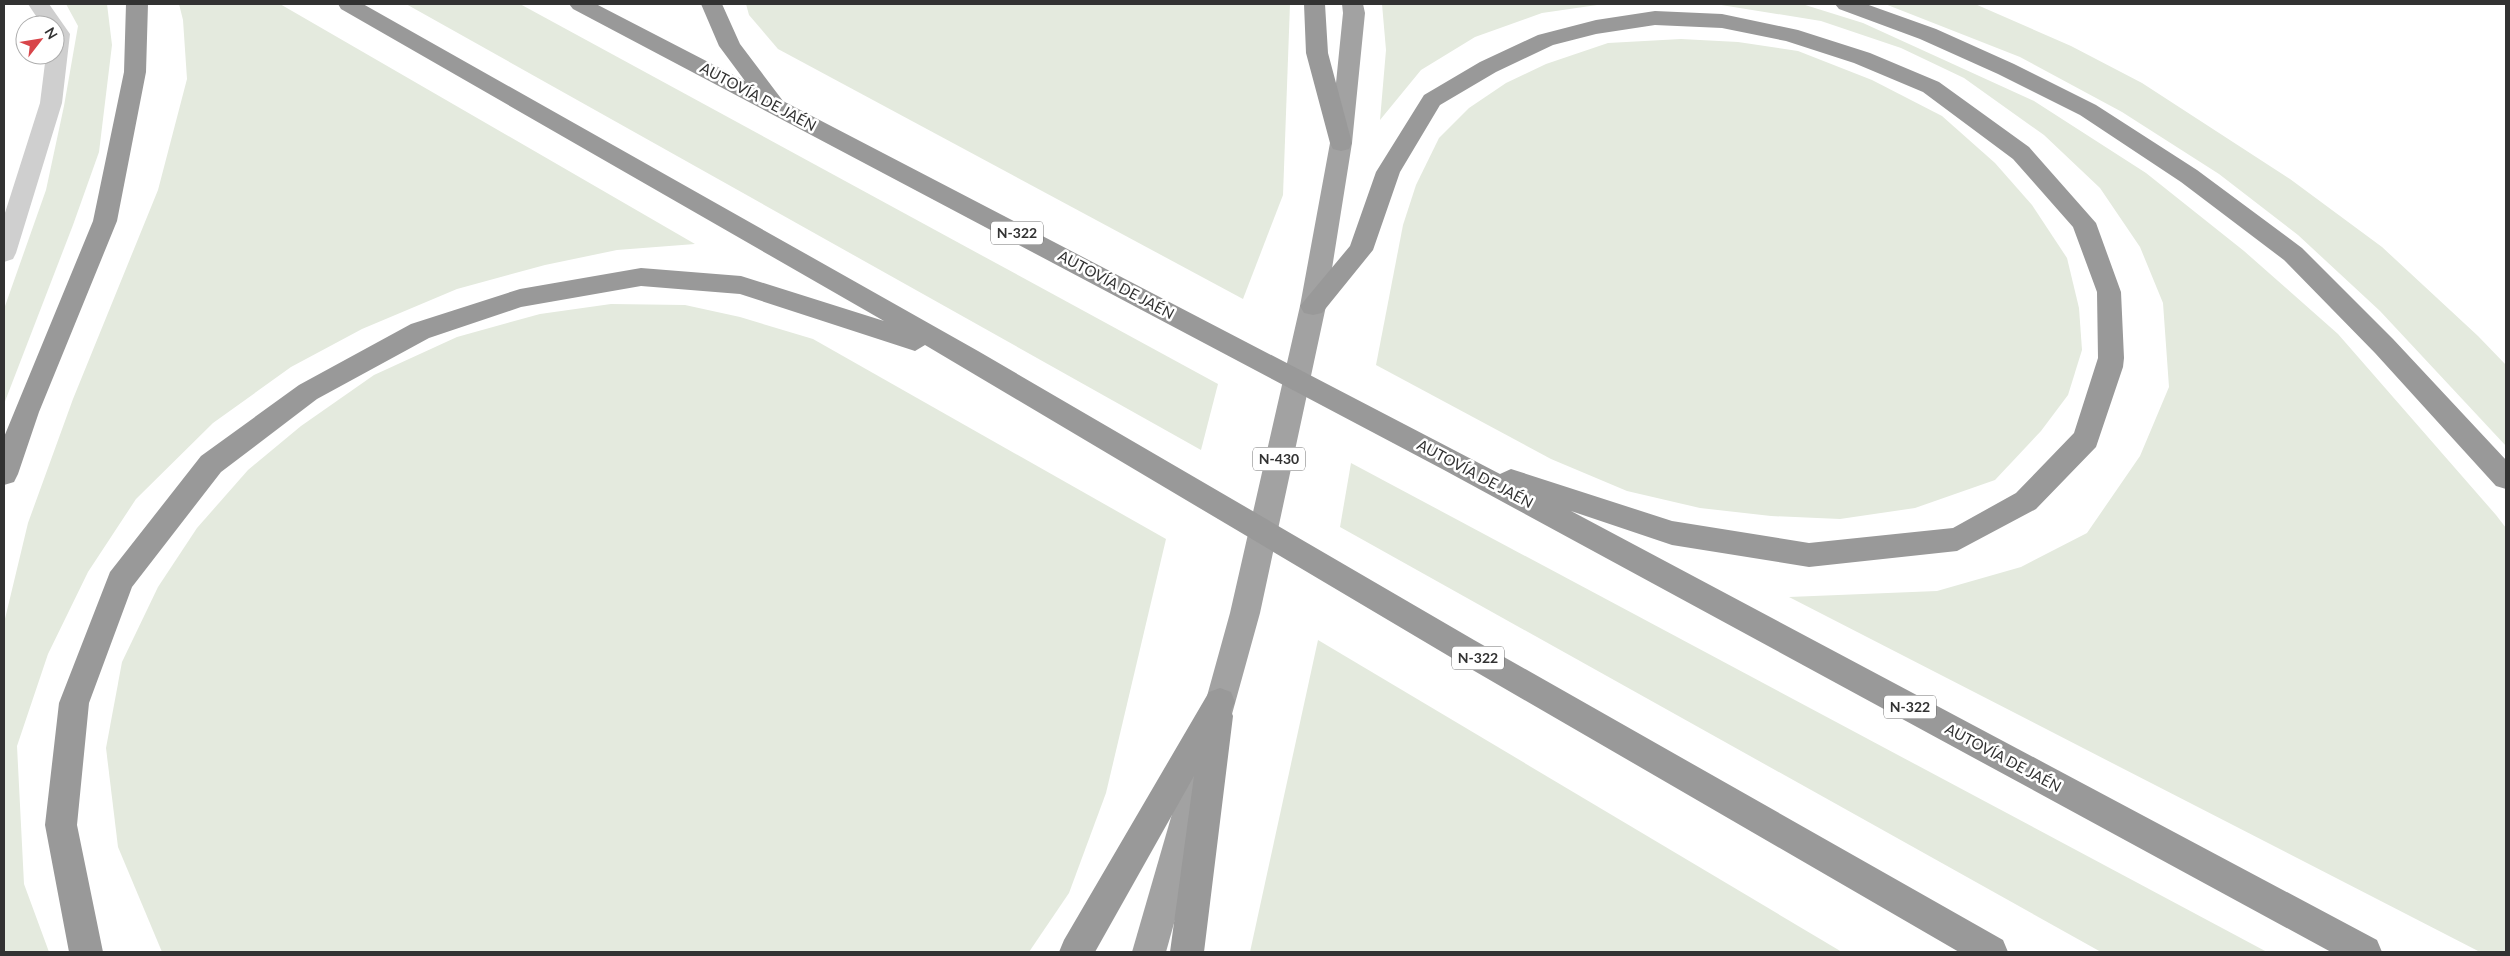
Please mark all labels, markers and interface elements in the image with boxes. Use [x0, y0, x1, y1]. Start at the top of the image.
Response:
north arrow [15, 15, 65, 65]
text: N [42, 24, 62, 42]
street label: AUTOVÍA DE JAÉN [697, 58, 820, 134]
road number: N-322 [991, 222, 1043, 244]
street label: AUTOVÍA DE JAÉN [1055, 246, 1178, 322]
street label: AUTOVÍA DE JAÉN [1414, 435, 1537, 511]
road number: N-430 [1253, 448, 1305, 470]
road number: N-322 [1452, 646, 1504, 670]
road number: N-322 [1884, 696, 1936, 719]
street label: AUTOVÍA DE JAÉN [1942, 719, 2065, 795]

